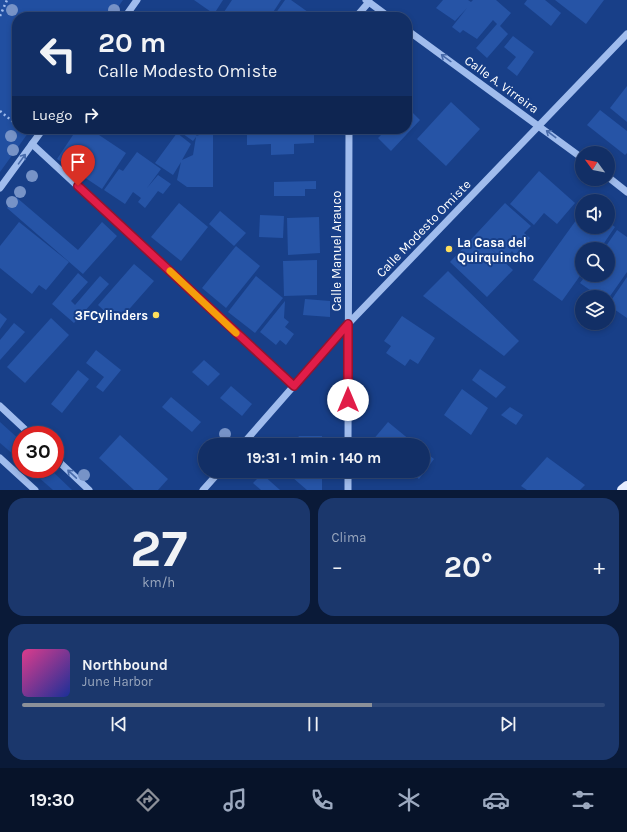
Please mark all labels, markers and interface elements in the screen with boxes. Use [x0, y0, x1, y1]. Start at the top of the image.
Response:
text: 20 m [98, 26, 166, 59]
icon: left [32, 28, 84, 80]
street label: Calle A. Virreira [462, 52, 542, 116]
one-way arrow [440, 54, 451, 62]
text: Calle Modesto Omiste [98, 60, 277, 82]
icon: right [80, 104, 102, 126]
text: Luego [32, 106, 72, 124]
one-way arrow [545, 130, 556, 138]
pin [61, 145, 95, 186]
north arrow [575, 146, 615, 186]
map controls [575, 146, 615, 330]
icon: arrive [67, 151, 89, 173]
one-way arrow [18, 153, 26, 164]
street label: Calle Modesto Omiste [373, 176, 474, 280]
street label: Calle Manuel Arauco [329, 191, 344, 311]
button: sound [575, 194, 615, 234]
place label: La Casa del Quirquincho [457, 235, 534, 266]
button: search [575, 242, 615, 282]
marker: La Casa del Quirquincho [444, 244, 454, 254]
button: layers [575, 290, 615, 330]
place label: 3FCylinders [75, 308, 148, 323]
marker: 3FCylinders [151, 310, 161, 320]
position arrow [327, 379, 369, 421]
speed limit sign: 30 [12, 426, 64, 478]
text: 19:31 · 1 min · 140 m [247, 449, 381, 467]
one-way arrow [67, 469, 77, 479]
text: 27 [130, 518, 187, 579]
text: Clima [332, 530, 366, 545]
text: 20° [444, 549, 493, 585]
text: − [332, 554, 343, 580]
text: + [593, 554, 605, 580]
text: km/h [142, 575, 175, 590]
text: Northbound [82, 656, 168, 674]
text: June Harbor [82, 674, 153, 689]
icon: previous [108, 713, 130, 735]
icon: pause [302, 713, 324, 735]
icon: next [497, 713, 519, 735]
icon: directions [134, 786, 162, 814]
icon: music [221, 786, 249, 814]
icon: phone [308, 786, 336, 814]
icon: climate [395, 786, 423, 814]
icon: car [482, 786, 510, 814]
icon: filters [569, 786, 597, 814]
text: 19:30 [30, 789, 74, 811]

